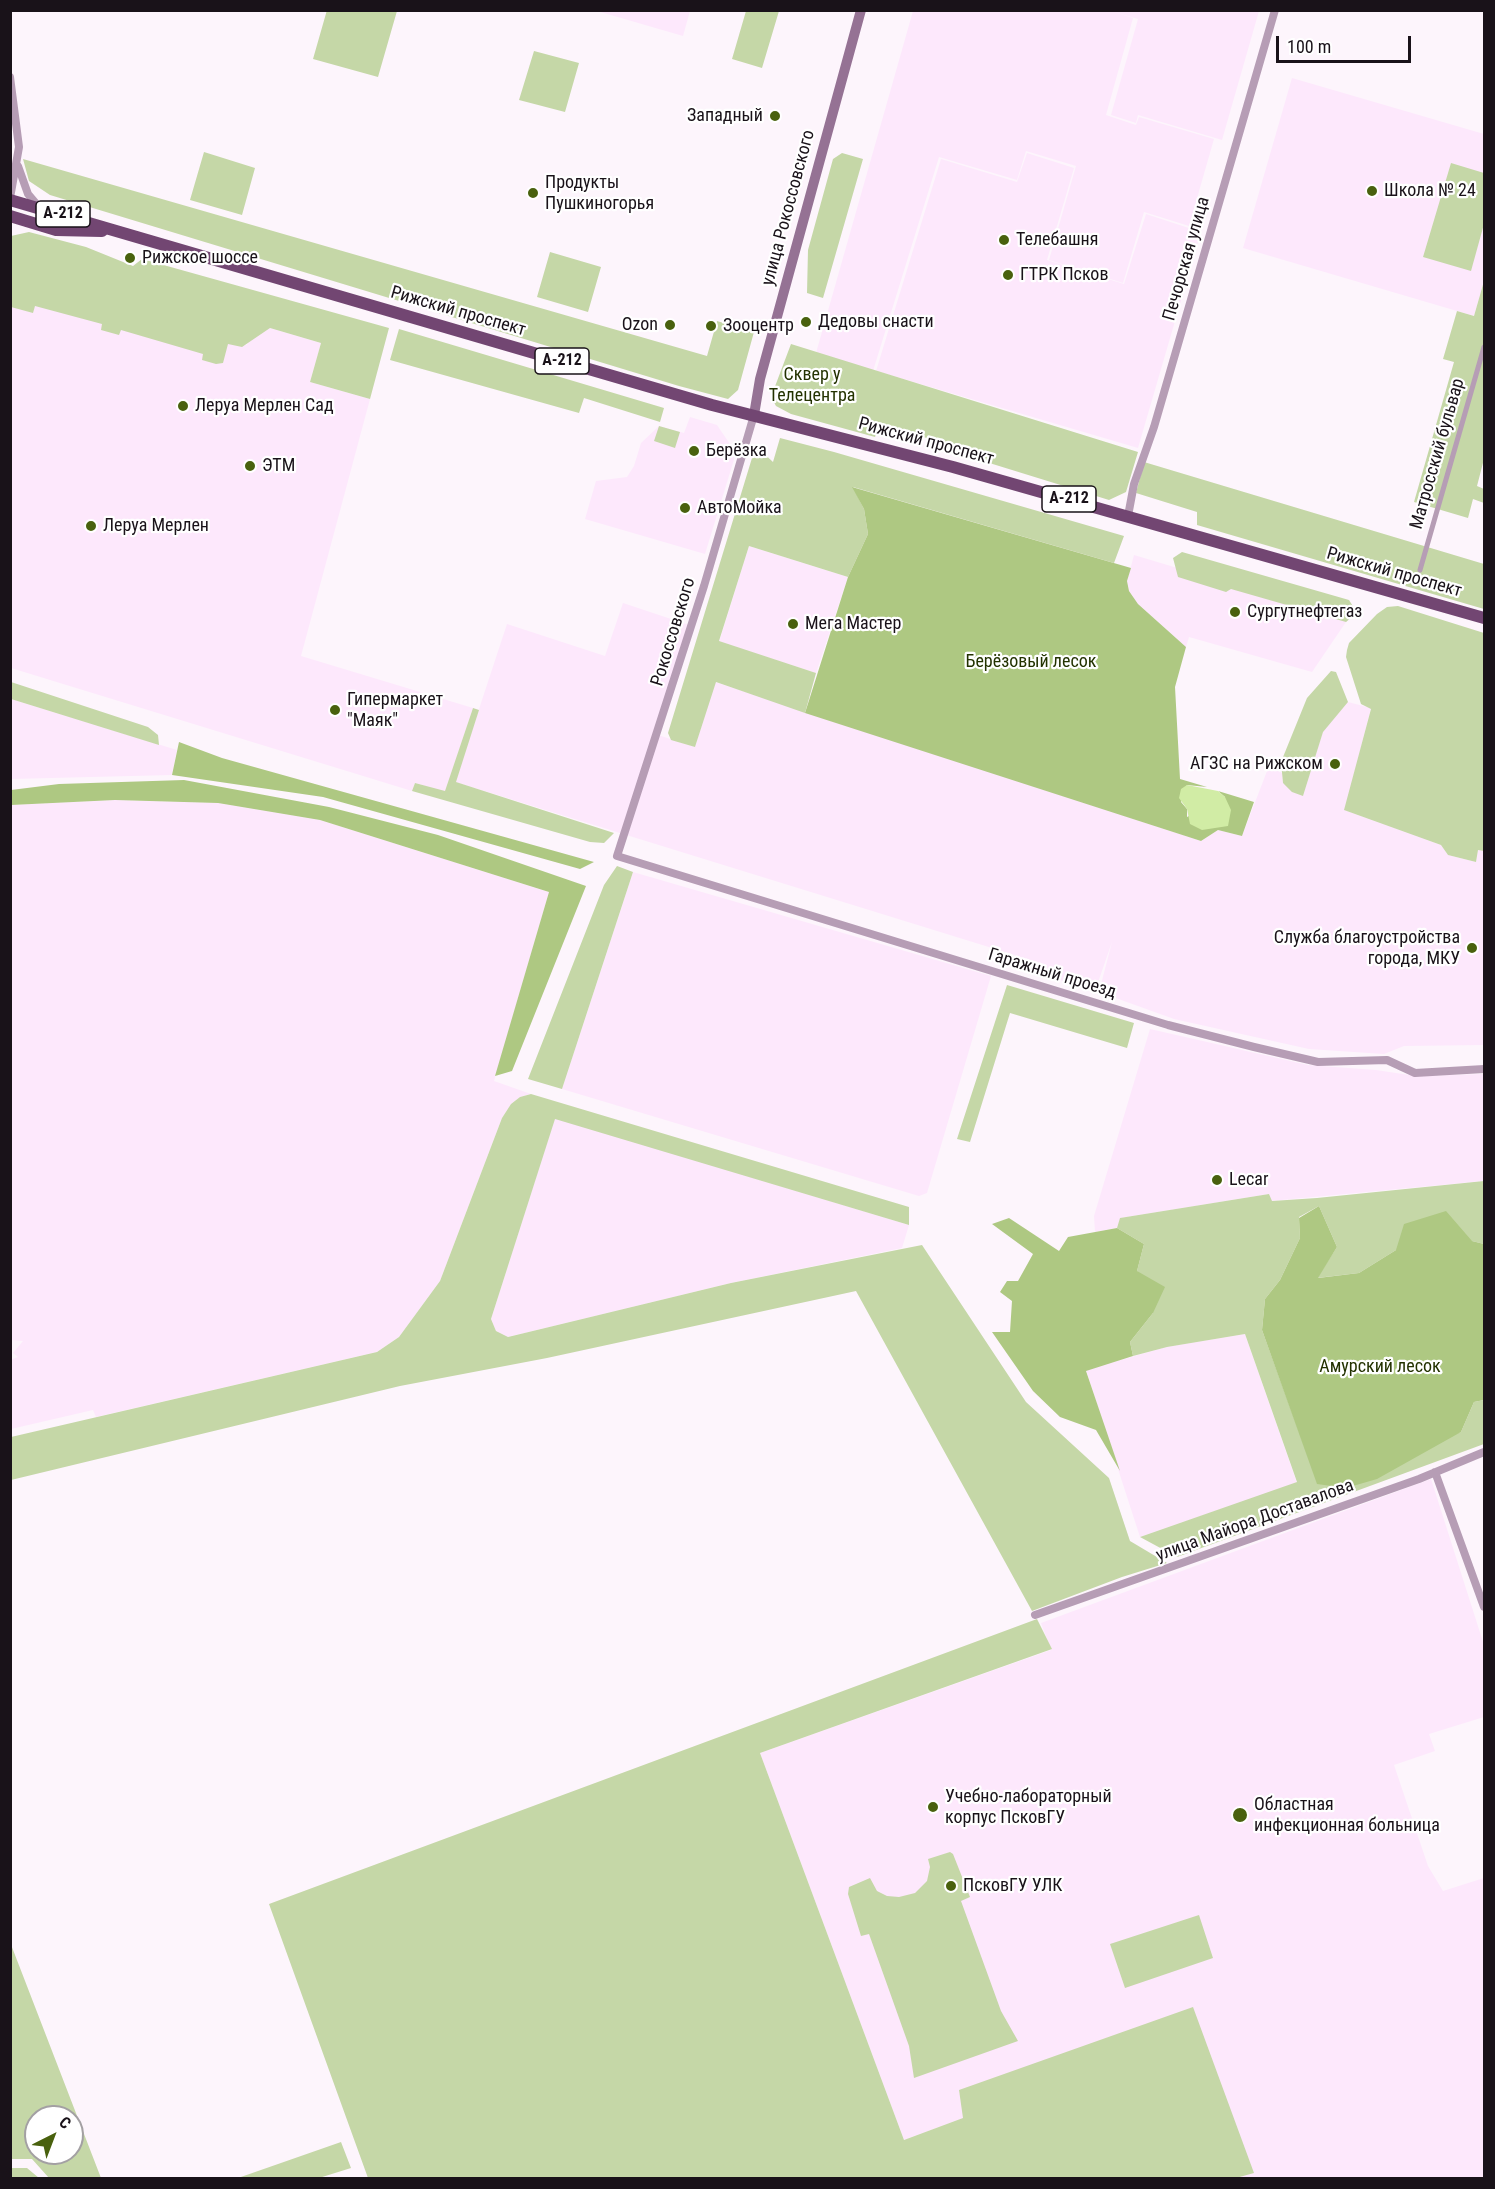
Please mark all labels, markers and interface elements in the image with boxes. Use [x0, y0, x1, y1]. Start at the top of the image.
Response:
scale bar [1279, 24, 1414, 62]
text: 100 m [1287, 36, 1331, 57]
place label: Западный [687, 105, 763, 127]
marker: Западный [768, 109, 782, 123]
street label: улица Рокоссовского [758, 128, 820, 288]
place label: Продукты Пушкиногорья [545, 172, 654, 214]
place label: Школа № 24 [1384, 180, 1476, 202]
marker: Школа № 24 [1365, 184, 1379, 198]
marker: Продукты Пушкиногорья [526, 186, 540, 200]
street label: Печорская улица [1159, 194, 1215, 324]
road number: А-212 [36, 201, 90, 227]
place label: Телебашня [1016, 229, 1098, 251]
marker: Телебашня [997, 233, 1011, 247]
place label: Рижское шоссе [142, 247, 258, 269]
marker: Рижское шоссе [123, 251, 137, 265]
place label: ГТРК Псков [1020, 264, 1108, 286]
marker: ГТРК Псков [1001, 268, 1015, 282]
street label: Рижский проспект [388, 282, 528, 342]
place label: Дедовы снасти [818, 311, 934, 333]
place label: Ozon [622, 314, 658, 336]
place label: Зооцентр [723, 315, 794, 337]
marker: Дедовы снасти [799, 315, 813, 329]
marker: Ozon [663, 318, 677, 332]
marker: Зооцентр [704, 319, 718, 333]
road number: А-212 [535, 348, 589, 374]
park label: Сквер у Телецентра [769, 364, 855, 406]
street label: Матросский бульвар [1406, 376, 1470, 532]
place label: Леруа Мерлен Сад [195, 395, 334, 417]
marker: Леруа Мерлен Сад [176, 399, 190, 413]
street label: Рижский проспект [856, 413, 996, 471]
place label: Берёзка [706, 440, 767, 462]
marker: Берёзка [687, 444, 701, 458]
place label: ЭТМ [262, 455, 295, 477]
marker: ЭТМ [243, 459, 257, 473]
road number: А-212 [1042, 486, 1096, 512]
place label: АвтоМойка [697, 497, 782, 519]
marker: АвтоМойка [678, 501, 692, 515]
place label: Леруа Мерлен [103, 515, 209, 537]
marker: Леруа Мерлен [84, 519, 98, 533]
street label: Рижский проспект [1324, 543, 1464, 603]
street label: Рокоссовского [647, 575, 701, 689]
place label: Сургутнефтегаз [1247, 601, 1362, 623]
marker: Сургутнефтегаз [1228, 605, 1242, 619]
place label: Мега Мастер [805, 613, 901, 635]
marker: Мега Мастер [786, 617, 800, 631]
park label: Берёзовый лесок [966, 651, 1096, 673]
place label: Гипермаркет "Маяк" [347, 689, 443, 732]
marker: Гипермаркет "Маяк" [328, 703, 342, 717]
place label: АГЗС на Рижском [1190, 753, 1323, 775]
marker: АГЗС на Рижском [1328, 757, 1342, 771]
place label: Служба благоустройства города, МКУ [1274, 927, 1460, 970]
marker: Служба благоустройства города, МКУ [1465, 941, 1479, 955]
street label: Гаражный проезд [985, 944, 1119, 1004]
place label: Lecar [1229, 1169, 1268, 1191]
marker: Lecar [1210, 1173, 1224, 1187]
park label: Амурский лесок [1319, 1356, 1441, 1378]
street label: улица Майора Доставалова [1153, 1475, 1357, 1567]
place label: Учебно-лабораторный корпус ПсковГУ [945, 1786, 1112, 1828]
place label: Областная инфекционная больница [1254, 1794, 1440, 1836]
marker: Учебно-лабораторный корпус ПсковГУ [926, 1800, 940, 1814]
marker: Областная инфекционная больница [1231, 1806, 1249, 1824]
place label: ПсковГУ УЛК [963, 1875, 1062, 1897]
marker: ПсковГУ УЛК [944, 1879, 958, 1893]
north arrow [24, 2105, 84, 2165]
text: С [55, 2113, 75, 2133]

